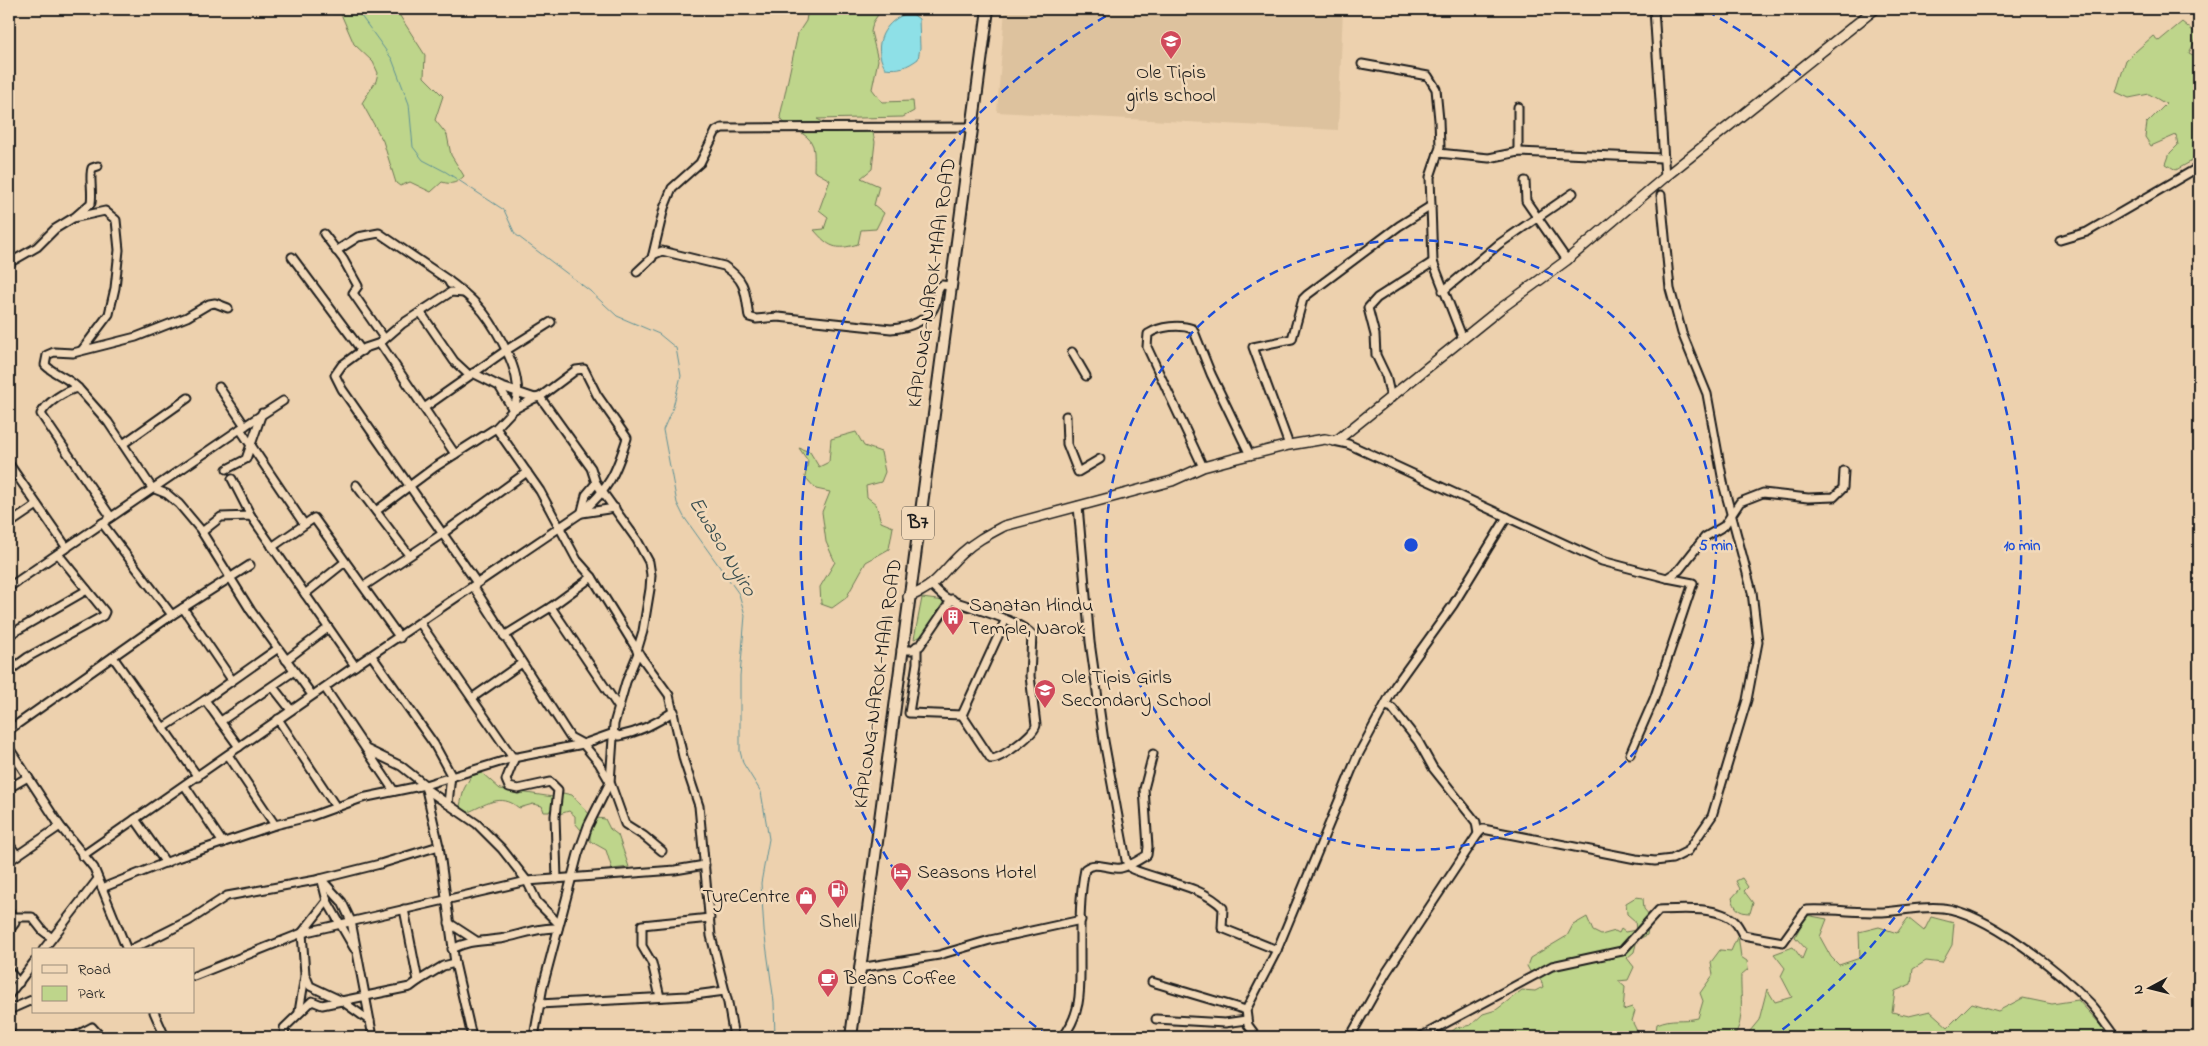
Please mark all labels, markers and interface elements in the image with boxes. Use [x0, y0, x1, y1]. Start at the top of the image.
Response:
school or university icon: Ole Tipis girls school [1159, 29, 1183, 60]
place label: Ole Tipis girls school [1125, 59, 1216, 112]
street label: KAPLONG-NAROK-MAAI ROAD [901, 156, 965, 410]
water label: Ewaso Nyiro [680, 491, 764, 604]
road number: B7 [902, 506, 934, 540]
text: 5 min [1699, 535, 1734, 557]
text: 10 min [2004, 535, 2041, 557]
centre of rings [1402, 536, 1420, 554]
street label: KAPLONG-NAROK-MAAI ROAD [847, 557, 911, 811]
place label: Sanatan Hindu Temple, Narok [969, 592, 1093, 644]
building icon: Sanatan Hindu Temple, Narok [941, 605, 965, 636]
place label: Ole Tipis Girls Secondary School [1061, 664, 1211, 716]
school or university icon: Ole Tipis Girls Secondary School [1033, 678, 1057, 709]
place label: Seasons Hotel [917, 859, 1036, 888]
hotel icon: Seasons Hotel [889, 861, 913, 892]
fuel station icon: Shell [826, 878, 850, 909]
place label: TyreCentre [702, 883, 790, 912]
shop icon: TyreCentre [794, 885, 818, 916]
place label: Shell [819, 908, 857, 937]
legend [32, 948, 195, 1014]
text: Road [78, 959, 111, 981]
north arrow [2126, 964, 2176, 1014]
place label: Beans Coffee [843, 965, 956, 994]
cafe icon: Beans Coffee [816, 967, 840, 998]
text: Park [78, 983, 106, 1005]
text: N [2128, 983, 2150, 995]

